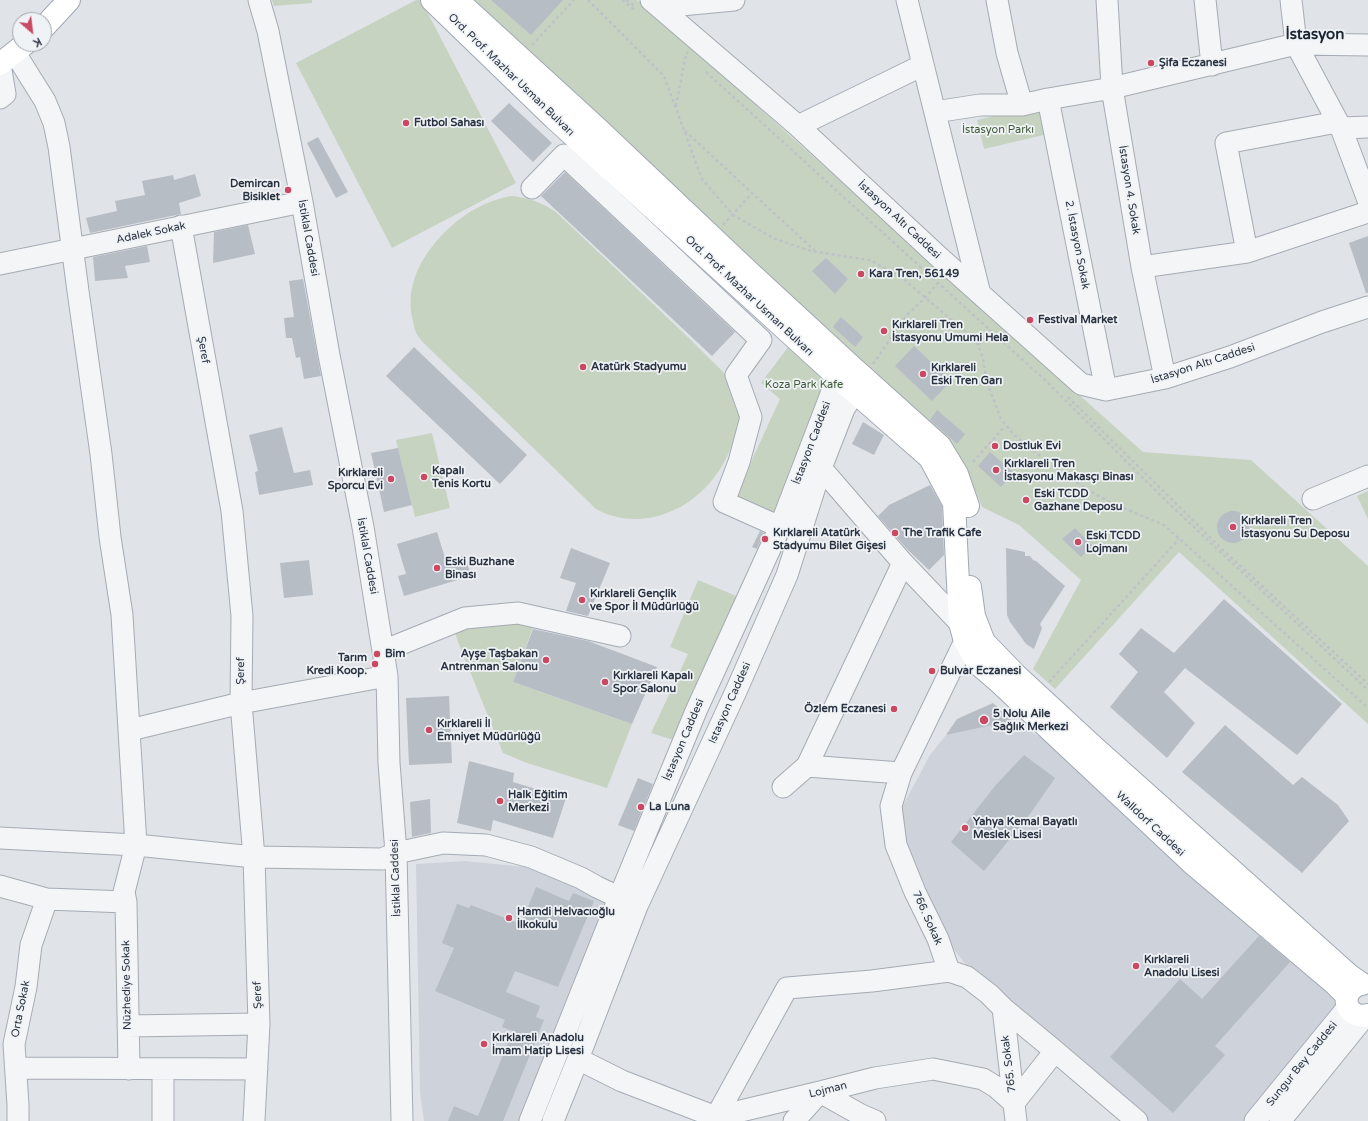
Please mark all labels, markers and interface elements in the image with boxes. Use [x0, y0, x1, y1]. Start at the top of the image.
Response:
street label: Ord. Prof. Mazhar Usman Bulvarı [445, 11, 577, 139]
north arrow [12, 12, 52, 52]
district label: İstasyon [1286, 26, 1344, 44]
text: K [31, 35, 44, 50]
place label: Şifa Eczanesi [1159, 56, 1227, 70]
marker: Şifa Eczanesi [1146, 58, 1156, 68]
place label: Futbol Sahası [414, 116, 484, 130]
marker: Futbol Sahası [401, 118, 411, 128]
park label: İstasyon Parkı [962, 123, 1034, 137]
street label: İstasyon 4. Sokak [1115, 144, 1143, 236]
place label: Demircan Bisiklet [230, 177, 280, 203]
street label: İstasyon Altı Caddesi [855, 178, 943, 262]
marker: Demircan Bisiklet [283, 185, 293, 195]
street label: İstiklal Caddesi [295, 199, 321, 277]
street label: 2. İstasyon Sokak [1062, 200, 1092, 290]
street label: Adalek Sokak [115, 219, 187, 247]
street label: Ord. Prof. Mazhar Usman Bulvarı [682, 233, 816, 359]
place label: Kara Tren, 56149 [869, 267, 959, 281]
marker: Kara Tren, 56149 [856, 269, 866, 279]
place label: Festival Market [1038, 313, 1118, 327]
marker: Festival Market [1025, 315, 1035, 325]
place label: Kırklareli Tren İstasyonu Umumi Hela [892, 318, 1008, 344]
marker: Kırklareli Tren İstasyonu Umumi Hela [879, 326, 889, 336]
street label: Şeref [194, 335, 212, 365]
street label: İstasyon Altı Caddesi [1149, 341, 1257, 387]
place label: Atatürk Stadyumu [591, 360, 686, 374]
place label: Kırklareli Eski Tren Garı [931, 361, 1002, 387]
marker: Atatürk Stadyumu [578, 362, 588, 372]
marker: Kırklareli Eski Tren Garı [918, 369, 928, 379]
park label: Koza Park Kafe [765, 378, 843, 392]
street label: İstasyon Caddesi [790, 400, 834, 486]
place label: Dostluk Evi [1003, 439, 1061, 453]
marker: Dostluk Evi [990, 441, 1000, 451]
place label: Kırklareli Tren İstasyonu Makasçı Binası [1004, 457, 1133, 483]
place label: Kapalı Tenis Kortu [432, 464, 491, 490]
marker: Kırklareli Tren İstasyonu Makasçı Binası [991, 465, 1001, 475]
place label: Kırklareli Sporcu Evi [328, 466, 383, 492]
marker: Kapalı Tenis Kortu [419, 472, 429, 482]
marker: Kırklareli Sporcu Evi [386, 474, 396, 484]
place label: Eski TCDD Gazhane Deposu [1034, 487, 1123, 513]
marker: Eski TCDD Gazhane Deposu [1021, 495, 1031, 505]
place label: Kırklareli Tren İstasyonu Su Deposu [1241, 514, 1350, 540]
street label: İstiklal Caddesi [354, 517, 380, 595]
marker: Kırklareli Tren İstasyonu Su Deposu [1228, 522, 1238, 532]
place label: Kırklareli Atatürk Stadyumu Bilet Gişesi [773, 526, 886, 552]
place label: The Trafik Cafe [903, 526, 981, 540]
marker: The Trafik Cafe [890, 528, 900, 538]
place label: Eski TCDD Lojmanı [1086, 529, 1140, 555]
marker: Kırklareli Atatürk Stadyumu Bilet Gişesi [760, 534, 770, 544]
marker: Eski TCDD Lojmanı [1073, 537, 1083, 547]
place label: Eski Buzhane Binası [445, 555, 514, 581]
marker: Eski Buzhane Binası [432, 563, 442, 573]
place label: Kırklareli Gençlik ve Spor İl Müdürlüğü [590, 587, 699, 613]
marker: Kırklareli Gençlik ve Spor İl Müdürlüğü [577, 595, 587, 605]
place label: Bim [385, 647, 405, 661]
place label: Ayşe Taşbakan Antrenman Salonu [441, 647, 538, 673]
marker: Bim [372, 649, 382, 659]
place label: Tarım Kredi Koop. [306, 651, 367, 677]
marker: Ayşe Taşbakan Antrenman Salonu [541, 655, 551, 665]
street label: Şeref [234, 657, 248, 685]
marker: Tarım Kredi Koop. [370, 659, 380, 669]
street label: Istasyon Caddesi [706, 660, 754, 746]
place label: Bulvar Eczanesi [940, 664, 1021, 678]
marker: Bulvar Eczanesi [927, 666, 937, 676]
place label: Kırklareli Kapalı Spor Salonu [613, 669, 693, 695]
marker: Kırklareli Kapalı Spor Salonu [600, 677, 610, 687]
street label: İstasyon Caddesi [661, 697, 707, 783]
place label: Özlem Eczanesi [804, 702, 886, 716]
marker: Özlem Eczanesi [889, 704, 899, 714]
place label: 5 Nolu Aile Sağlık Merkezi [993, 707, 1068, 733]
marker: 5 Nolu Aile Sağlık Merkezi [978, 714, 990, 726]
place label: Kırklareli İl Emniyet Müdürlüğü [437, 717, 541, 743]
marker: Kırklareli İl Emniyet Müdürlüğü [424, 725, 434, 735]
place label: Halk Eğitim Merkezi [508, 788, 568, 814]
street label: Walldorf Caddesi [1113, 789, 1187, 859]
marker: Halk Eğitim Merkezi [495, 796, 505, 806]
place label: La Luna [649, 800, 690, 814]
marker: La Luna [636, 802, 646, 812]
place label: Yahya Kemal Bayatlı Meslek Lisesi [973, 815, 1078, 841]
marker: Yahya Kemal Bayatlı Meslek Lisesi [960, 823, 970, 833]
street label: İstiklal Caddesi [388, 839, 404, 917]
street label: 766. Sokak [909, 889, 945, 947]
place label: Hamdi Helvacıoğlu İlkokulu [517, 905, 615, 931]
marker: Hamdi Helvacıoğlu İlkokulu [504, 913, 514, 923]
street label: Nüzhediye Sokak [120, 940, 134, 1030]
place label: Kırklareli Anadolu Lisesi [1144, 953, 1220, 979]
marker: Kırklareli Anadolu Lisesi [1131, 961, 1141, 971]
street label: Orta Sokak [9, 979, 33, 1039]
street label: Şeref [251, 981, 265, 1009]
street label: Sungur Bey Caddesi [1264, 1019, 1340, 1109]
place label: Kırklareli Anadolu İmam Hatip Lisesi [492, 1031, 584, 1057]
street label: 765. Sokak [999, 1034, 1019, 1094]
marker: Kırklareli Anadolu İmam Hatip Lisesi [479, 1039, 489, 1049]
street label: Lojman [808, 1079, 848, 1101]

